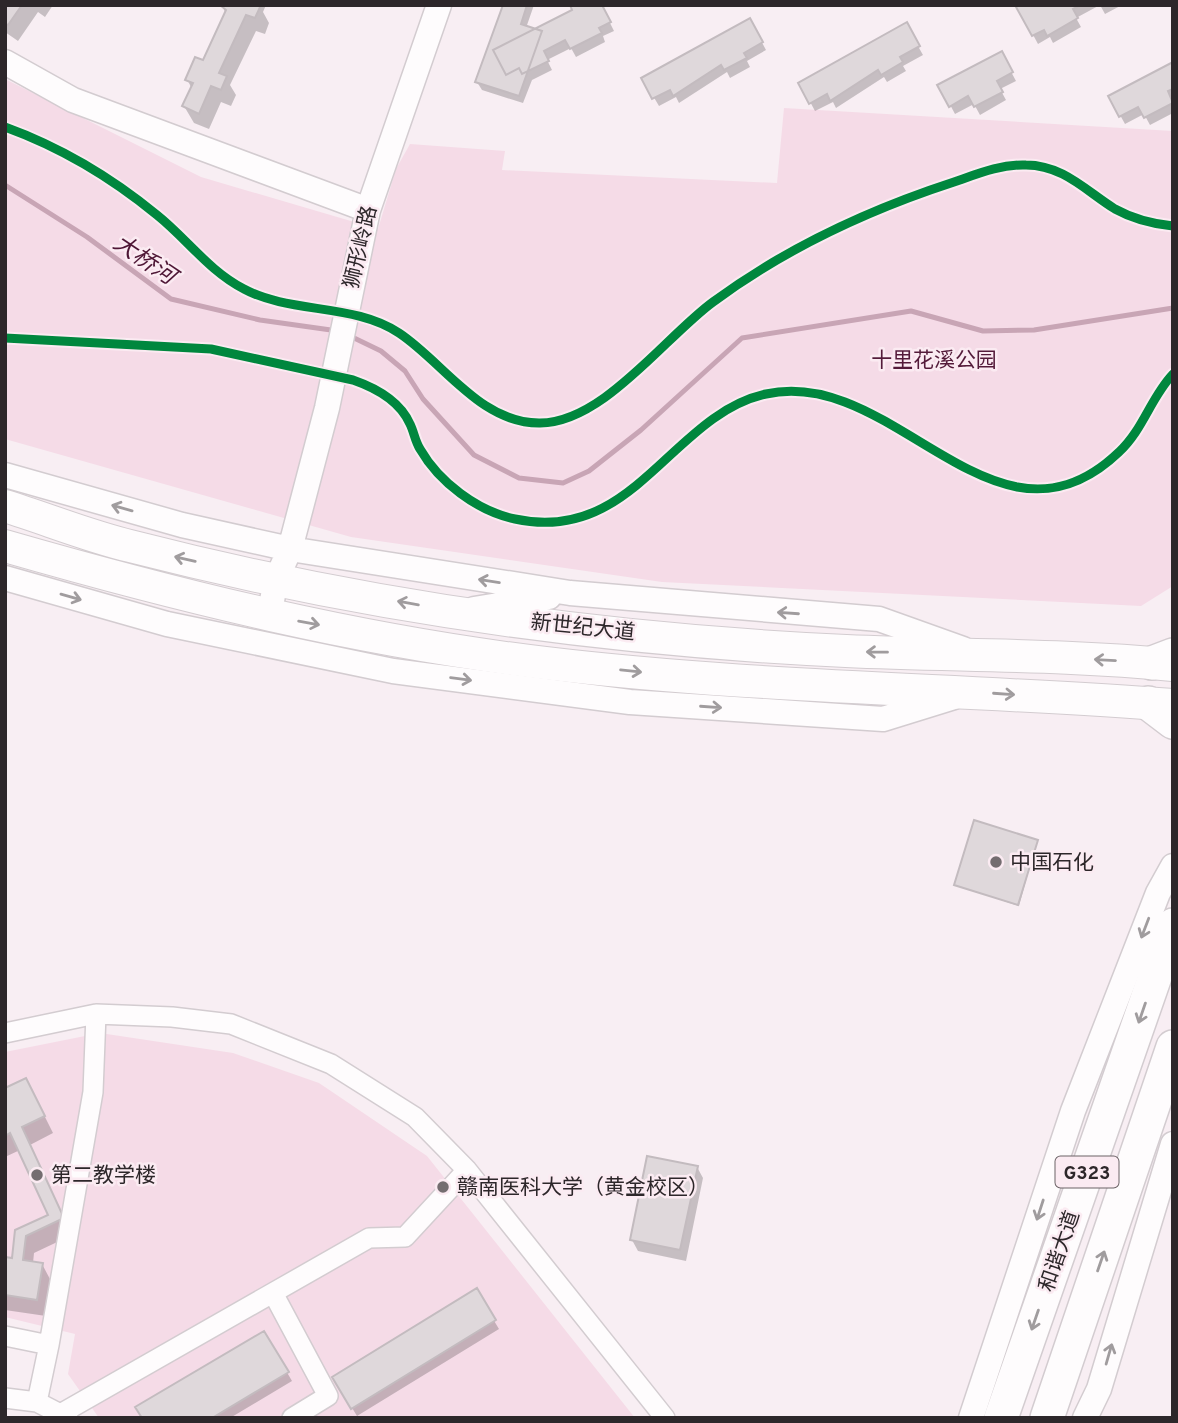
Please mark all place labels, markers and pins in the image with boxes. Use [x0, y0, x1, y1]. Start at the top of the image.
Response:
place label: 中国石化 [1010, 850, 1094, 877]
marker: 中国石化 [988, 854, 1004, 870]
place label: 第二教学楼 [51, 1163, 156, 1190]
marker: 第二教学楼 [29, 1167, 45, 1183]
place label: 赣南医科大学（黄金校区） [457, 1175, 709, 1202]
marker: 赣南医科大学（黄金校区） [435, 1179, 451, 1195]

